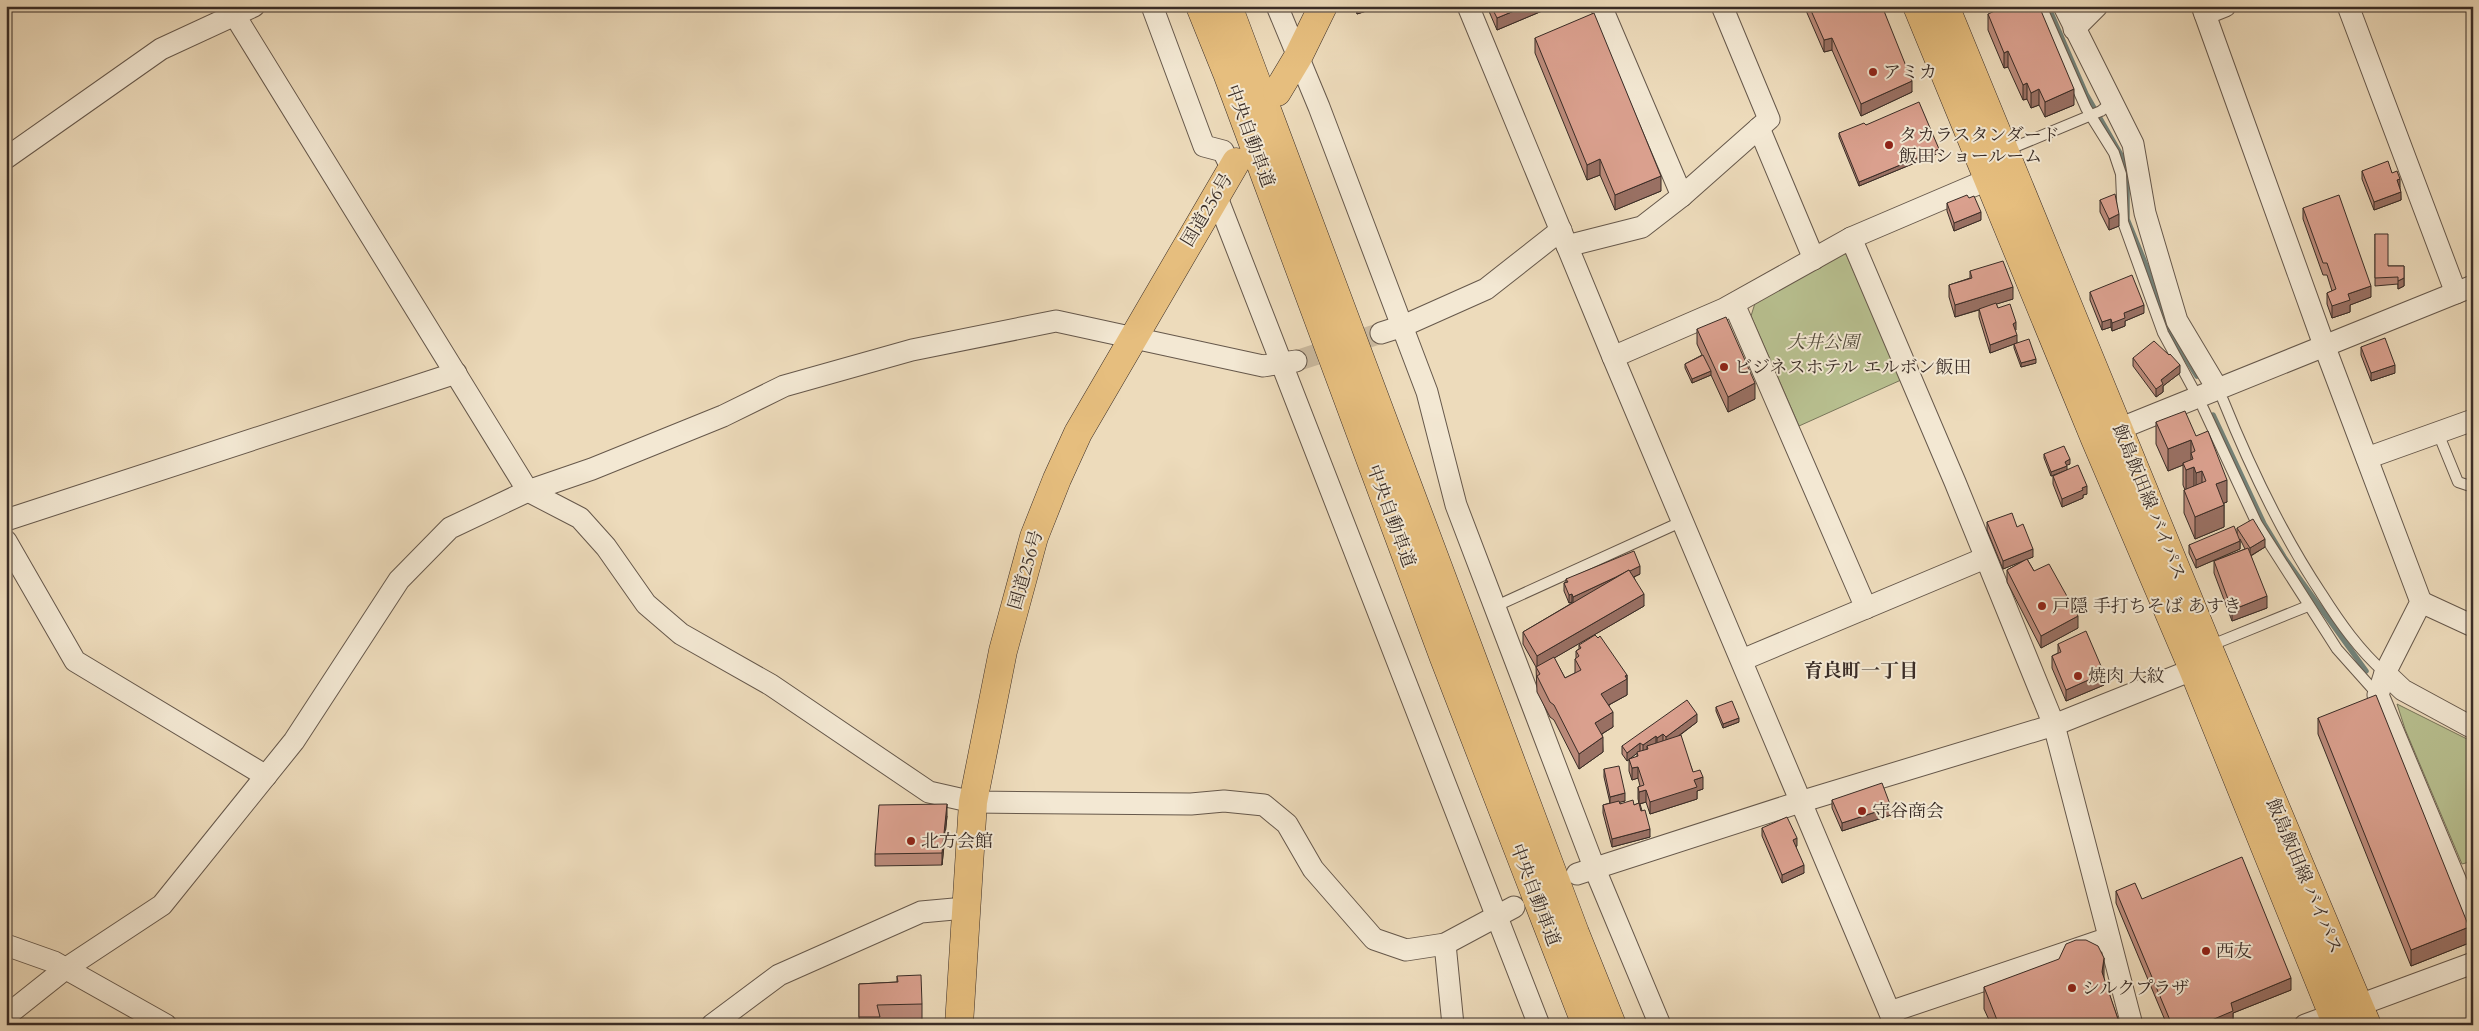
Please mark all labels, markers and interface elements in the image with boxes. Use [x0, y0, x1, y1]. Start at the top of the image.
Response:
place label: アミカ [1883, 60, 1937, 85]
marker: アミカ [1867, 66, 1879, 78]
street label: 中央自動車道 [1220, 81, 1280, 191]
place label: タカラスタンダード 飯田ショールーム [1899, 123, 2060, 169]
marker: タカラスタンダード 飯田ショールーム [1883, 139, 1895, 151]
street label: 国道256号 [1175, 169, 1239, 251]
park label: 大井公園 [1787, 330, 1862, 355]
place label: ビジネスホテル エルボン飯田 [1734, 355, 1971, 380]
marker: ビジネスホテル エルボン飯田 [1718, 361, 1730, 373]
street label: 飯島飯田線 バイパス [2106, 420, 2192, 584]
street label: 中央自動車道 [1361, 461, 1421, 571]
street label: 国道256号 [1003, 527, 1049, 613]
place label: 戸隠 手打ちそば あすき [2052, 594, 2242, 619]
marker: 戸隠 手打ちそば あすき [2036, 600, 2048, 612]
district label: 育良町一丁目 [1804, 658, 1918, 684]
place label: 焼肉 大紋 [2088, 664, 2165, 689]
marker: 焼肉 大紋 [2072, 670, 2084, 682]
street label: 飯島飯田線 バイパス [2260, 794, 2348, 958]
place label: 守谷商会 [1872, 799, 1944, 824]
marker: 守谷商会 [1856, 805, 1868, 817]
place label: 北方会館 [921, 829, 993, 854]
marker: 北方会館 [905, 835, 917, 847]
street label: 中央自動車道 [1504, 840, 1566, 950]
place label: 西友 [2216, 939, 2252, 964]
marker: 西友 [2200, 945, 2212, 957]
place label: シルクプラザ [2082, 976, 2189, 1001]
marker: シルクプラザ [2066, 982, 2078, 994]

